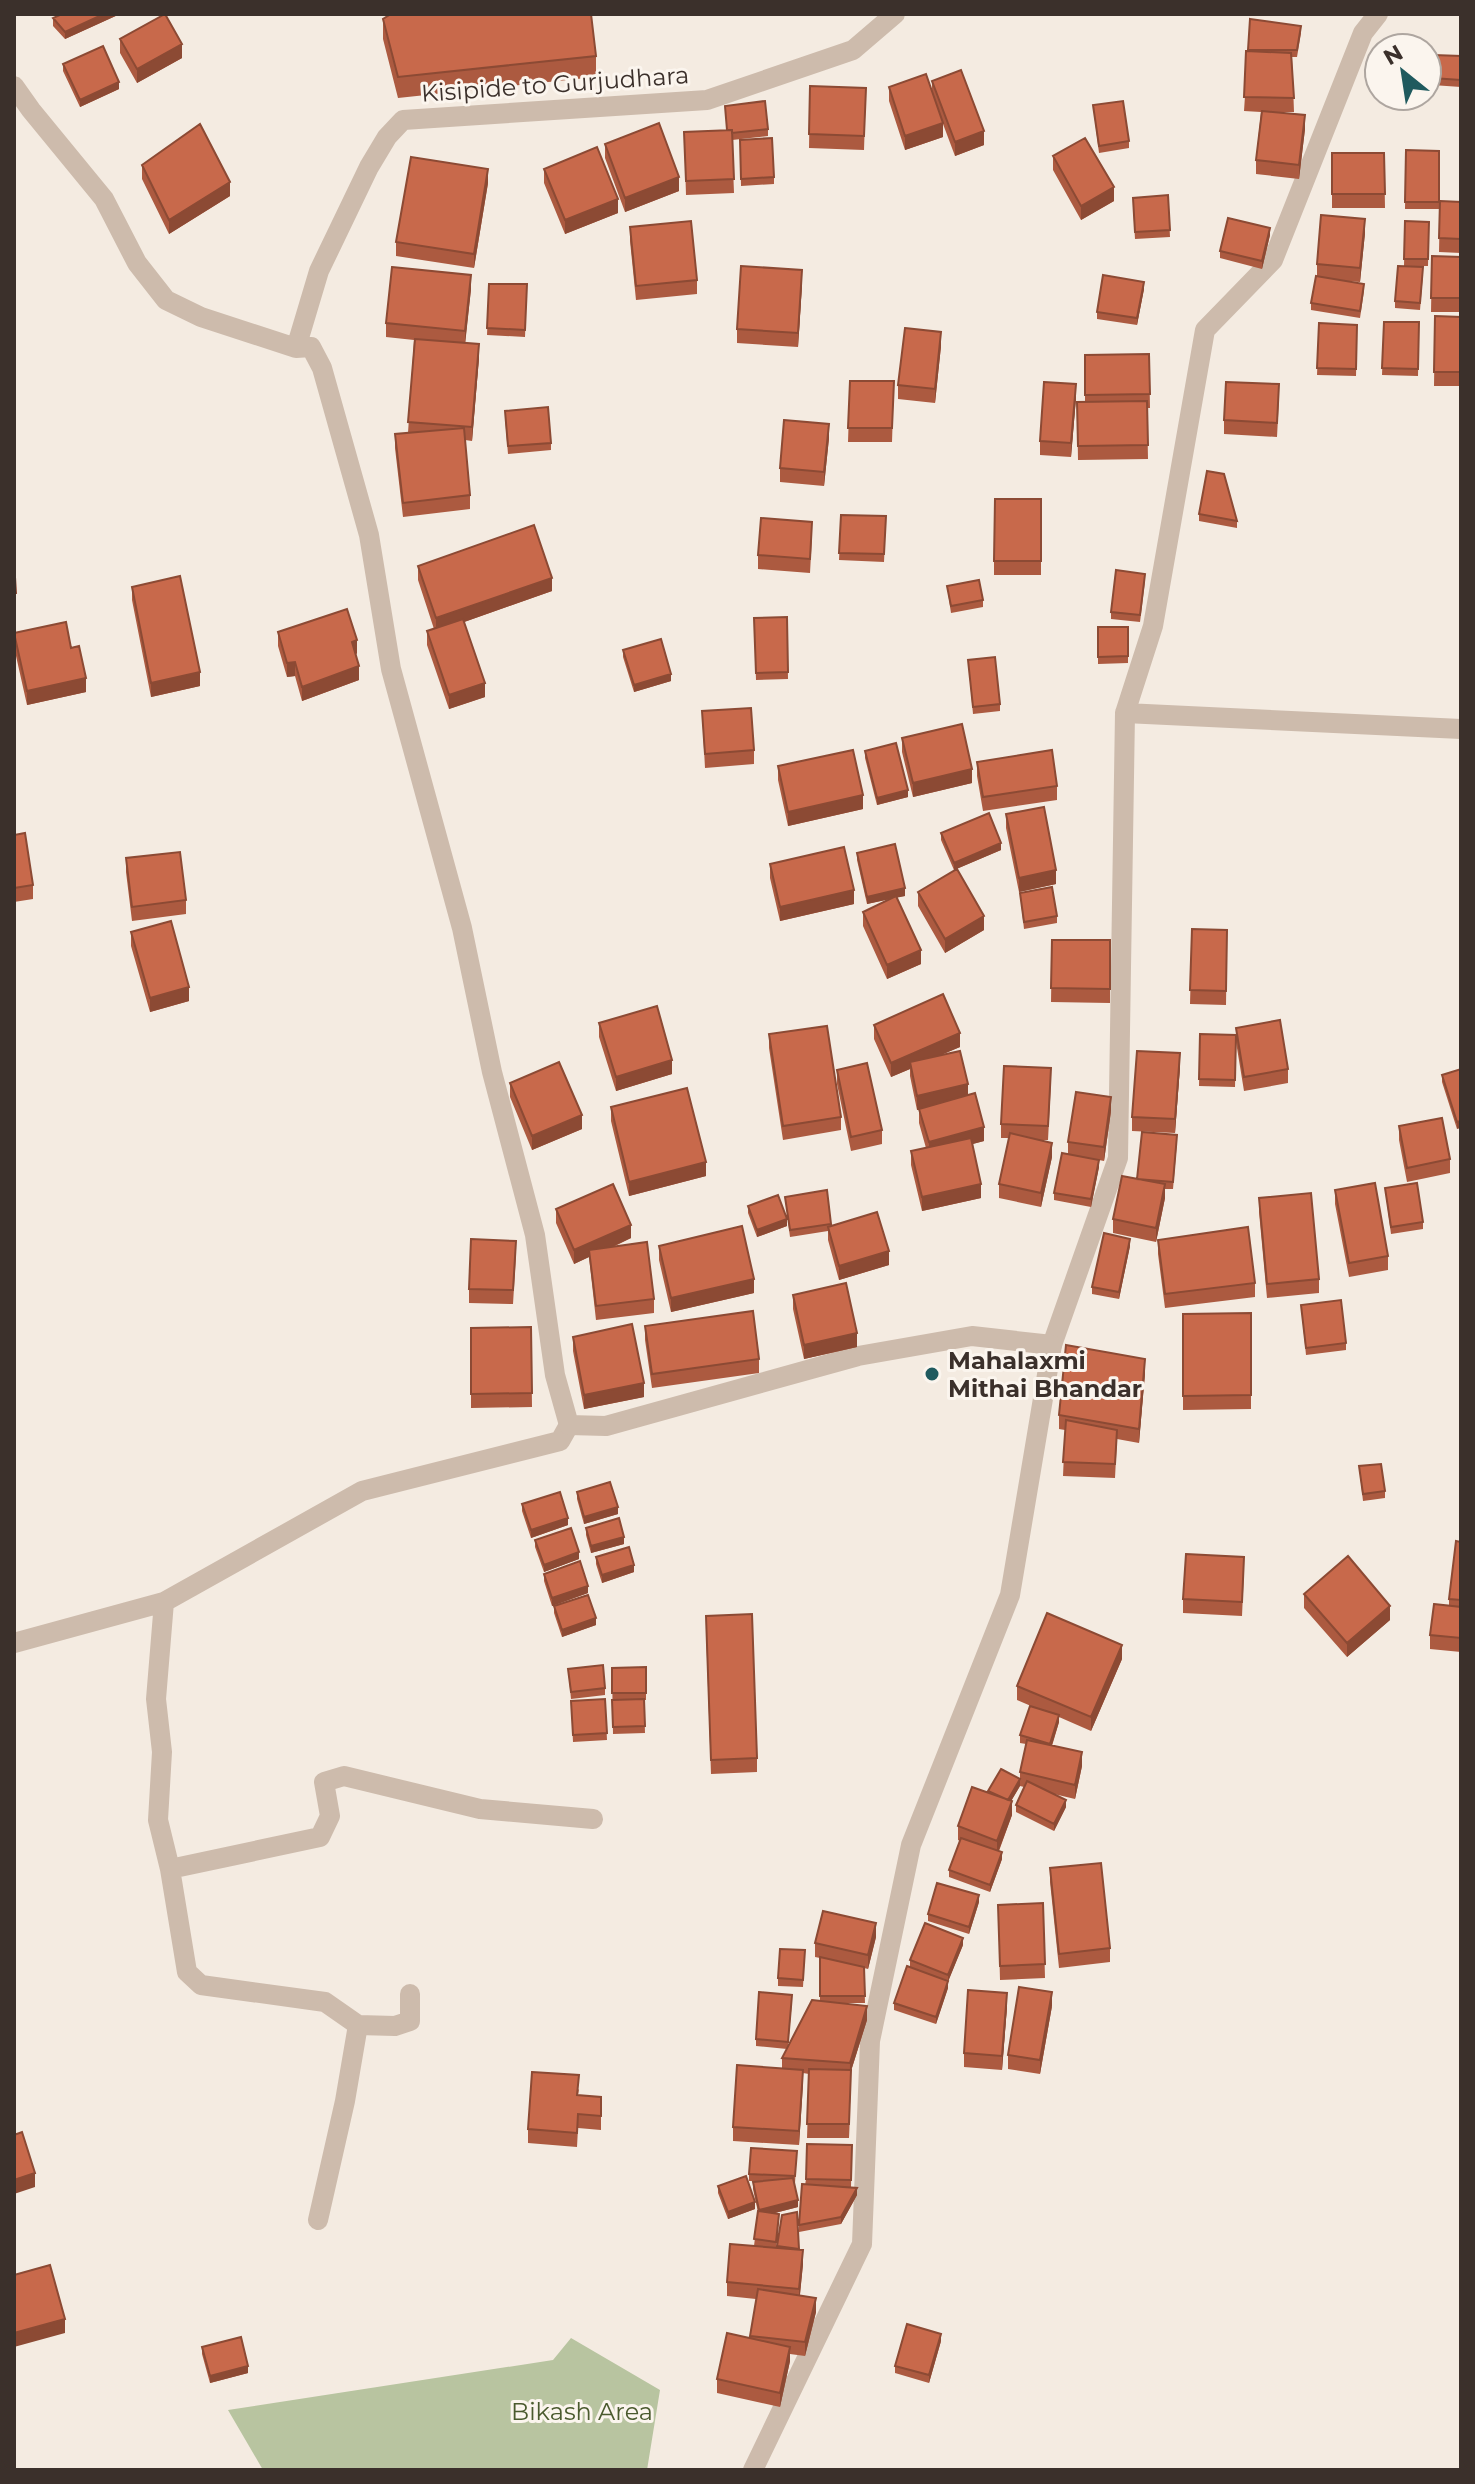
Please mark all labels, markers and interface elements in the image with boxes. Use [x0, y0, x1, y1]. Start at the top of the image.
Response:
north arrow [1363, 32, 1443, 112]
text: N [1379, 39, 1408, 71]
street label: Kisipide to Gurjudhara [420, 60, 690, 108]
place label: Mahalaxmi Mithai Bhandar [948, 1346, 1142, 1403]
marker: Mahalaxmi Mithai Bhandar [923, 1365, 941, 1383]
park label: Bikash Area [511, 2397, 653, 2426]

